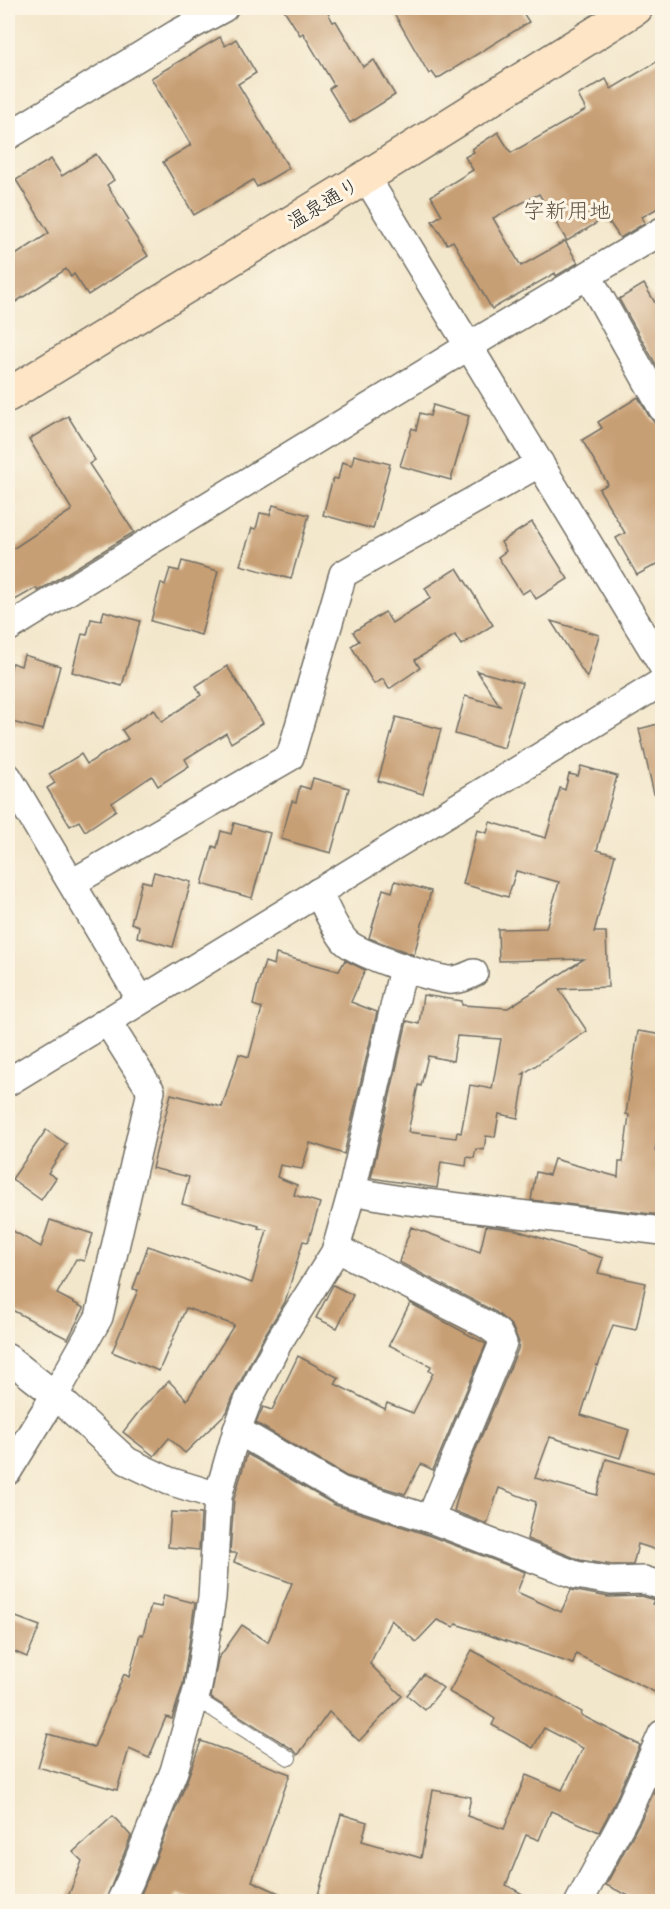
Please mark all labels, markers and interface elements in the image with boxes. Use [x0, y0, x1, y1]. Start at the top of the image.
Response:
street label: 温泉通り [282, 171, 363, 234]
district label: 字新用地 [523, 196, 611, 224]

